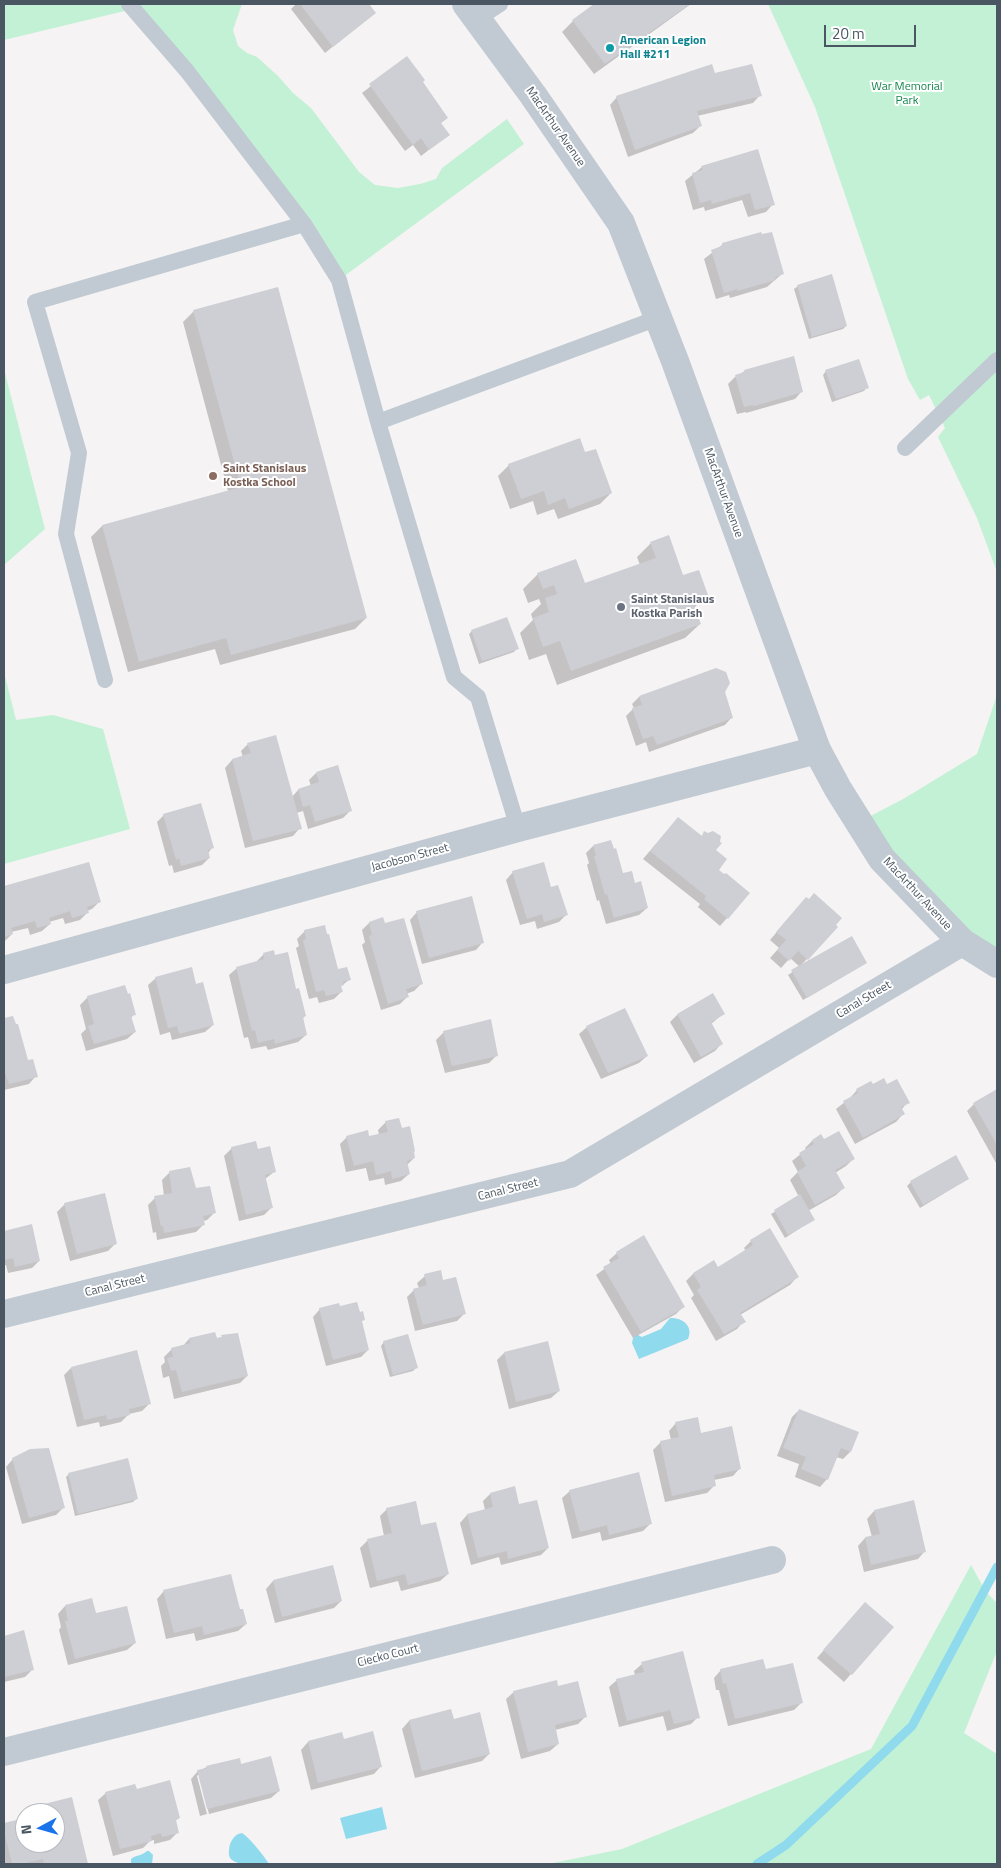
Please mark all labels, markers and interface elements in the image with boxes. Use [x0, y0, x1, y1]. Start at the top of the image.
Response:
scale bar [826, 15, 918, 47]
text: 20 m [832, 22, 865, 45]
place label: American Legion Hall #211 [620, 34, 706, 62]
marker: American Legion Hall #211 [604, 42, 616, 54]
park label: War Memorial Park [871, 80, 943, 108]
street label: MacArthur Avenue [522, 84, 588, 170]
street label: MacArthur Avenue [700, 446, 746, 540]
place label: Saint Stanislaus Kostka School [223, 462, 306, 490]
marker: Saint Stanislaus Kostka School [207, 470, 219, 482]
place label: Saint Stanislaus Kostka Parish [631, 593, 714, 621]
marker: Saint Stanislaus Kostka Parish [615, 601, 627, 613]
street label: Jacobson Street [370, 841, 450, 875]
street label: MacArthur Avenue [880, 855, 954, 933]
street label: Canal Street [834, 978, 894, 1022]
street label: Canal Street [476, 1176, 540, 1204]
street label: Canal Street [83, 1272, 147, 1300]
street label: Ciecko Court [356, 1641, 420, 1671]
north arrow [15, 1803, 65, 1853]
text: N [15, 1824, 37, 1835]

